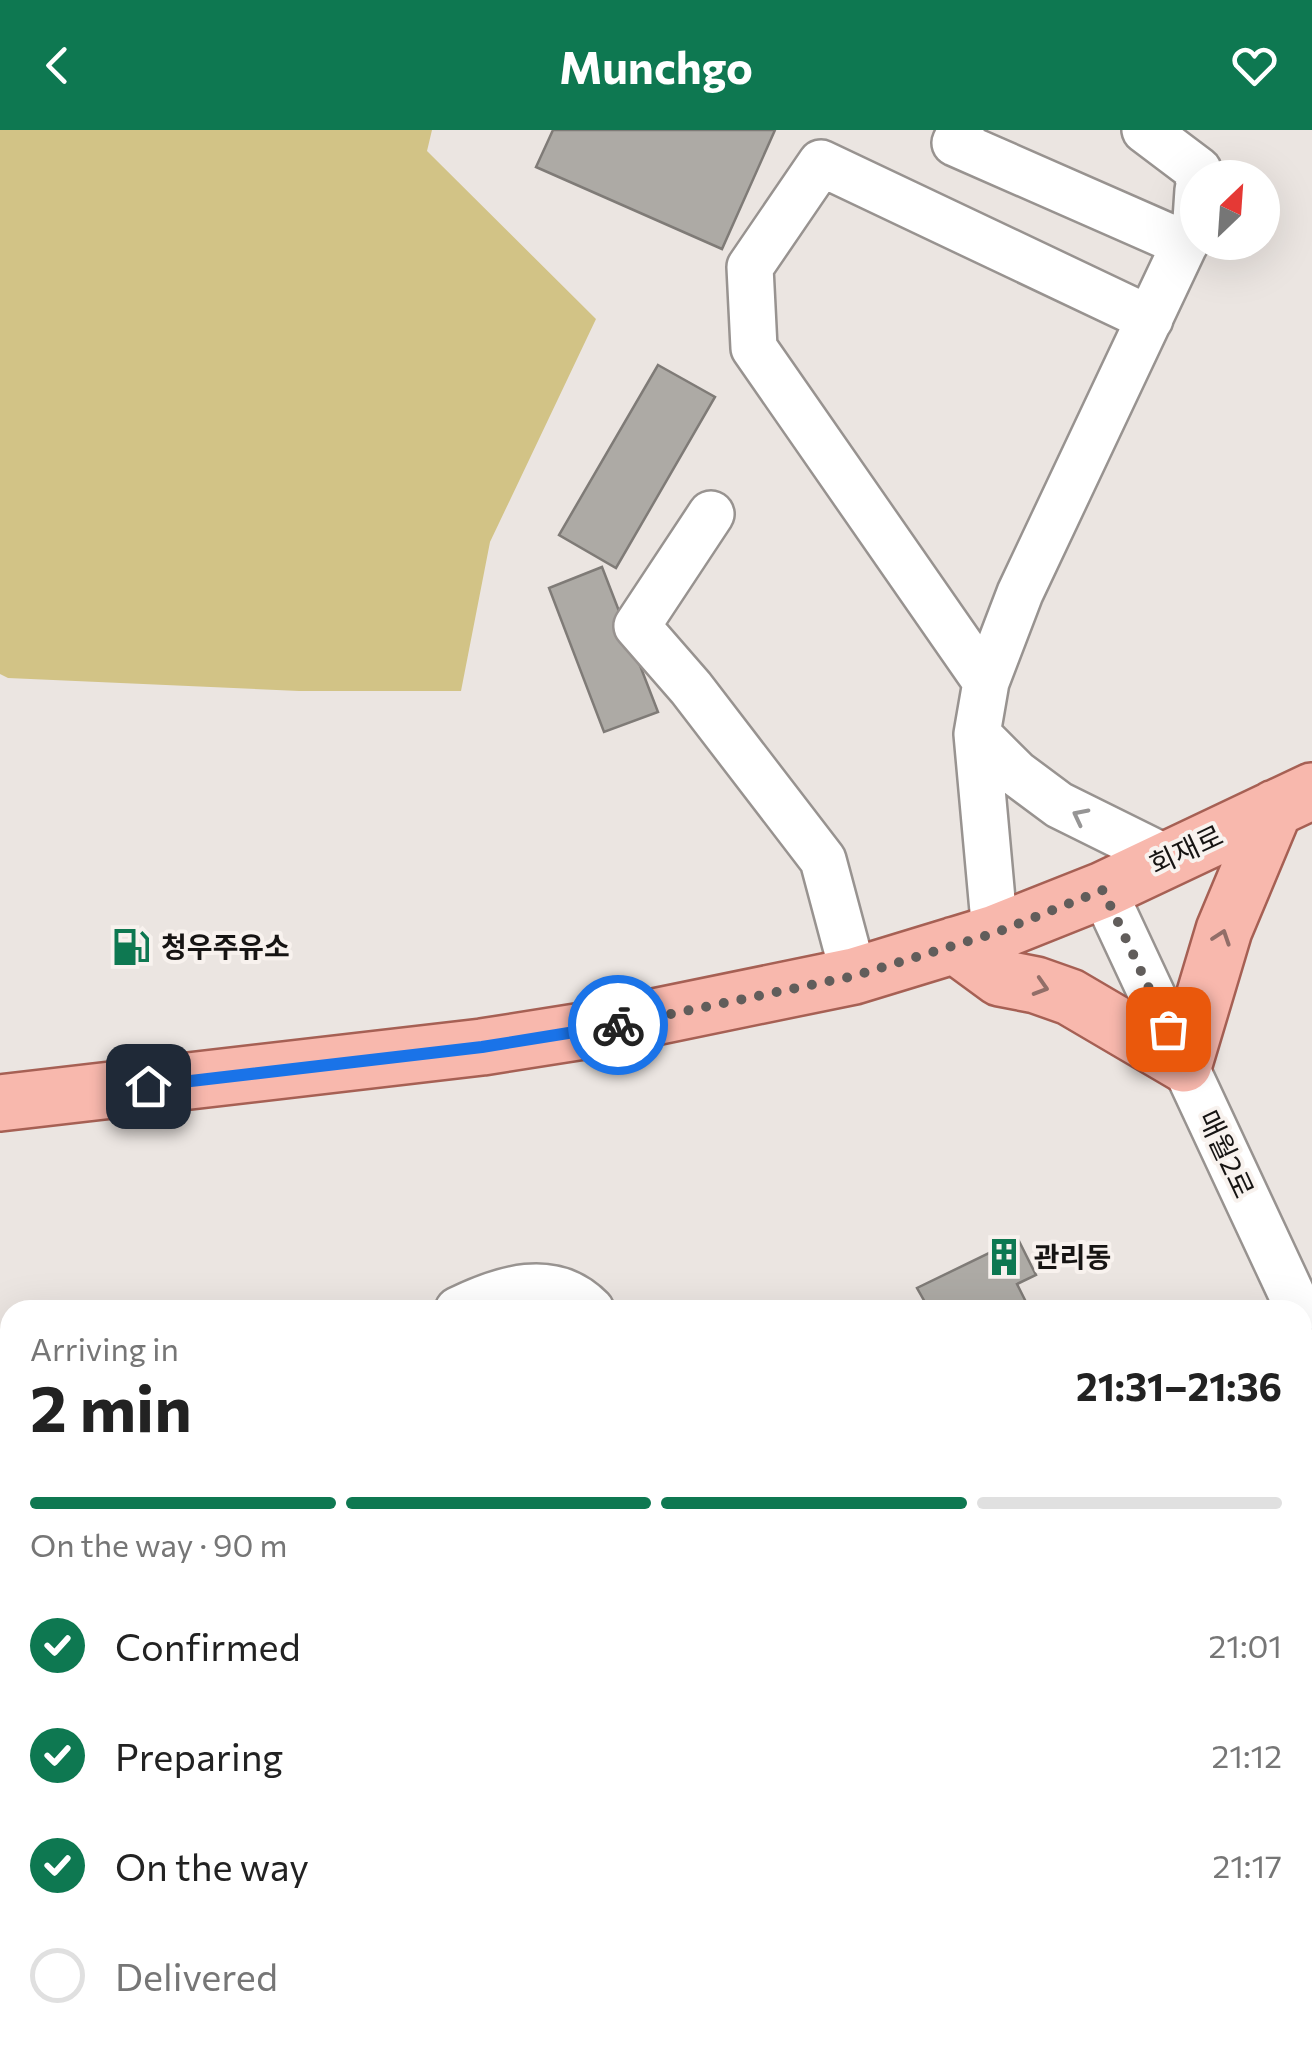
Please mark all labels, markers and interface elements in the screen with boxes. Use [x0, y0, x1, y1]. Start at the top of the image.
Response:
icon: back [30, 38, 85, 93]
text: Munchgo [559, 38, 753, 93]
icon: heart [1227, 38, 1282, 93]
north arrow [1180, 160, 1280, 260]
map controls [1180, 160, 1280, 260]
one-way arrow [1073, 809, 1091, 828]
street label: 회재로 [1143, 817, 1228, 881]
fuel station icon: 청우주유소 [110, 926, 152, 968]
place label: 청우주유소 [161, 929, 290, 963]
one-way arrow [1211, 929, 1231, 946]
courier [568, 975, 668, 1075]
one-way arrow [1031, 976, 1048, 996]
pin [1126, 987, 1211, 1072]
icon: bike [591, 998, 646, 1053]
icon: bag [1141, 1002, 1196, 1057]
pin [106, 1044, 191, 1129]
icon: home [121, 1059, 176, 1114]
street label: 매월2로 [1192, 1104, 1262, 1203]
building icon: 관리동 [983, 1236, 1025, 1278]
place label: 관리동 [1034, 1239, 1111, 1273]
text: Arriving in [30, 1328, 179, 1368]
text: 21:31–21:36 [1076, 1362, 1282, 1409]
text: 2 min [30, 1366, 192, 1445]
text: On the way · 90 m [30, 1524, 287, 1564]
icon: check [30, 1618, 85, 1673]
text: Confirmed [115, 1622, 301, 1669]
text: 21:01 [1208, 1625, 1282, 1665]
icon: check [30, 1728, 85, 1783]
text: Preparing [115, 1732, 283, 1779]
text: 21:12 [1212, 1735, 1282, 1775]
icon: check [30, 1838, 85, 1893]
text: On the way [115, 1842, 309, 1889]
text: 21:17 [1212, 1845, 1282, 1885]
text: Delivered [115, 1952, 278, 1999]

